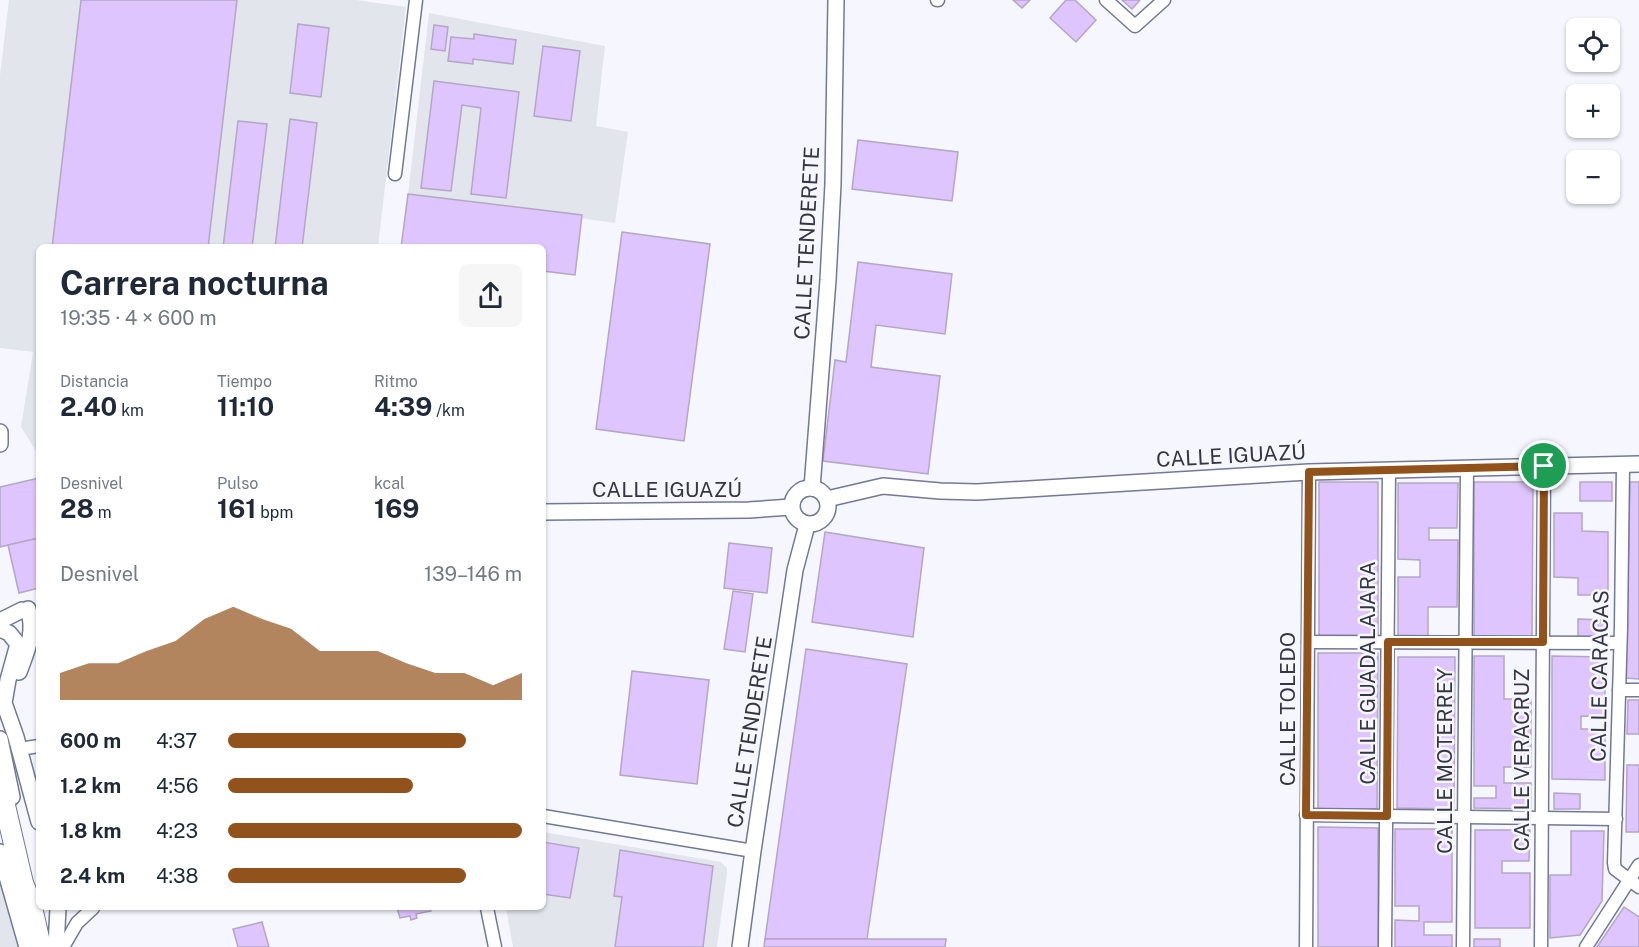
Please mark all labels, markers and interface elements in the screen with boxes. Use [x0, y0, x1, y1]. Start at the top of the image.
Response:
map controls [1566, 18, 1620, 204]
button: locate [1566, 18, 1620, 72]
button: + [1566, 84, 1620, 138]
street label: CALLE TENDERETE [789, 146, 824, 340]
button: − [1566, 150, 1620, 204]
text: Carrera nocturna [60, 264, 329, 302]
button: share [459, 264, 522, 327]
text: 19:35 · 4 × 600 m [60, 306, 217, 330]
text: Distancia [60, 372, 129, 391]
text: Tiempo [217, 372, 272, 391]
text: Ritmo [374, 372, 418, 391]
text: 2.40 [60, 391, 117, 422]
text: 11:10 [217, 391, 274, 422]
text: 4:39 [374, 391, 432, 422]
text: km [117, 401, 144, 420]
text: /km [432, 401, 465, 420]
street label: CALLE IGUAZÚ [1155, 439, 1306, 472]
pin [1518, 440, 1569, 491]
icon: arrive [1527, 449, 1560, 482]
text: Desnivel [60, 474, 123, 493]
text: Pulso [217, 474, 258, 493]
text: kcal [374, 474, 405, 493]
street label: CALLE IGUAZÚ [592, 477, 742, 502]
text: 28 [60, 493, 94, 524]
text: 161 [217, 493, 256, 524]
text: 169 [374, 493, 419, 524]
text: m [94, 503, 112, 522]
text: bpm [256, 503, 293, 522]
street label: CALLE GUADALAJARA [1355, 561, 1380, 785]
text: Desnivel [60, 562, 139, 586]
text: 139–146 m [424, 562, 522, 586]
street label: CALLE CARACAS [1586, 590, 1613, 762]
street label: CALLE TOLEDO [1275, 632, 1300, 786]
street label: CALLE TENDERETE [722, 634, 777, 830]
street label: CALLE MOTERREY [1432, 668, 1457, 854]
street label: CALLE VERACRUZ [1509, 668, 1534, 852]
text: 600 m [60, 729, 121, 753]
text: 4:37 [156, 729, 197, 753]
text: 1.2 km [60, 774, 121, 798]
text: 4:56 [156, 774, 198, 798]
text: 1.8 km [60, 819, 121, 843]
text: 4:23 [156, 819, 198, 843]
text: 2.4 km [60, 864, 125, 888]
text: 4:38 [156, 864, 199, 888]

